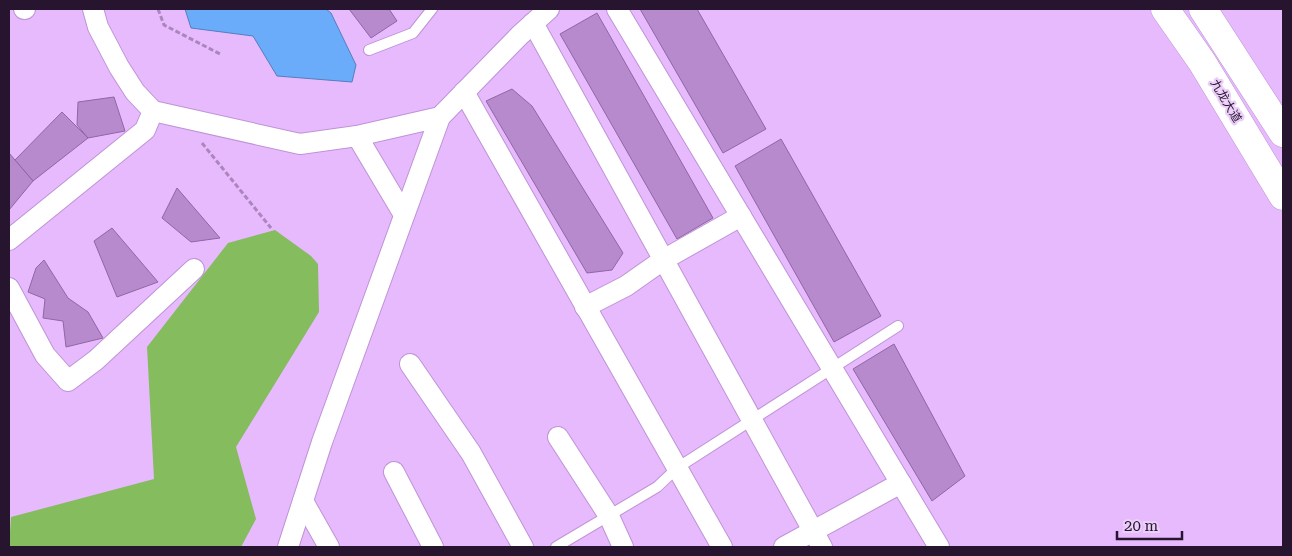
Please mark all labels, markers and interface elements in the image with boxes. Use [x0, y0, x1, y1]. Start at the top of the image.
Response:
street label: 九龙大道 [1208, 77, 1244, 125]
scale bar [1117, 508, 1182, 540]
text: 20 m [1124, 517, 1159, 535]

